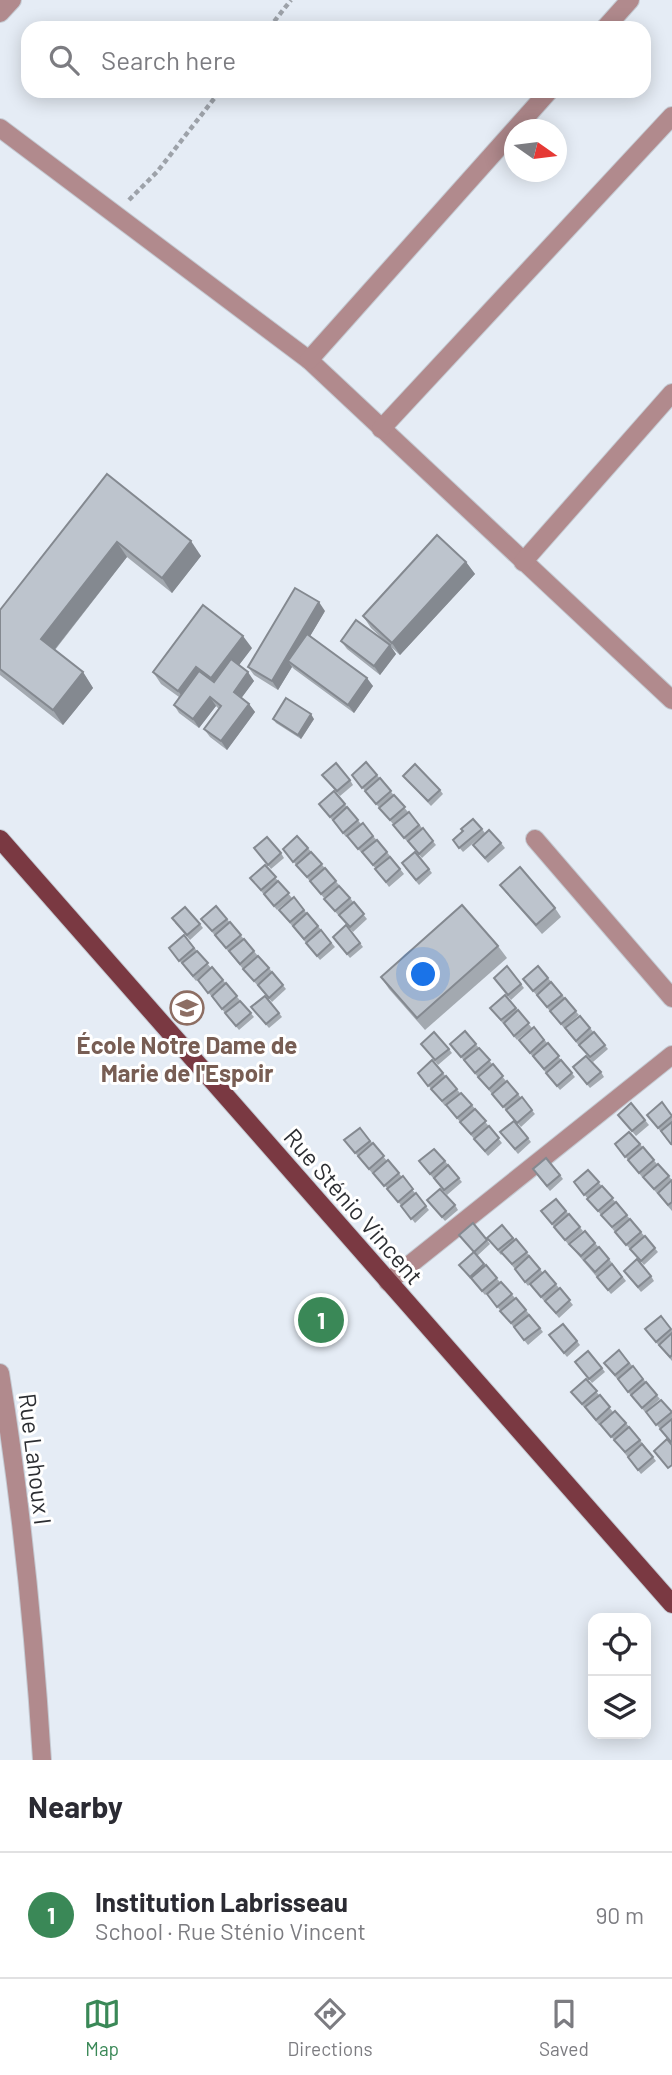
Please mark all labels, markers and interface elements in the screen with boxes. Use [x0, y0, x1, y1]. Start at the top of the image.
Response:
search box [21, 21, 651, 98]
icon: search [45, 41, 83, 79]
text: Search here [101, 44, 236, 75]
north arrow [504, 119, 567, 182]
your location [406, 957, 440, 991]
school or university icon: École Notre Dame de Marie de l'Espoir [168, 989, 206, 1027]
place label: École Notre Dame de Marie de l'Espoir [77, 1030, 297, 1087]
street label: Rue Sténio Vincent [278, 1122, 430, 1290]
pin: 1 [298, 1294, 344, 1346]
street label: Rue Lahoux I [14, 1392, 58, 1526]
map controls [588, 1613, 651, 1739]
button: locate [588, 1613, 651, 1676]
button: layers [588, 1676, 651, 1739]
text: Nearby [28, 1788, 123, 1824]
text: Institution Labrisseau [95, 1886, 348, 1917]
text: 1 [47, 1901, 55, 1929]
text: 90 m [595, 1901, 644, 1929]
text: School · Rue Sténio Vincent [95, 1917, 366, 1945]
tab: Map [83, 1995, 121, 2060]
tab: Directions [288, 1995, 373, 2060]
tab: Saved [539, 1995, 589, 2060]

